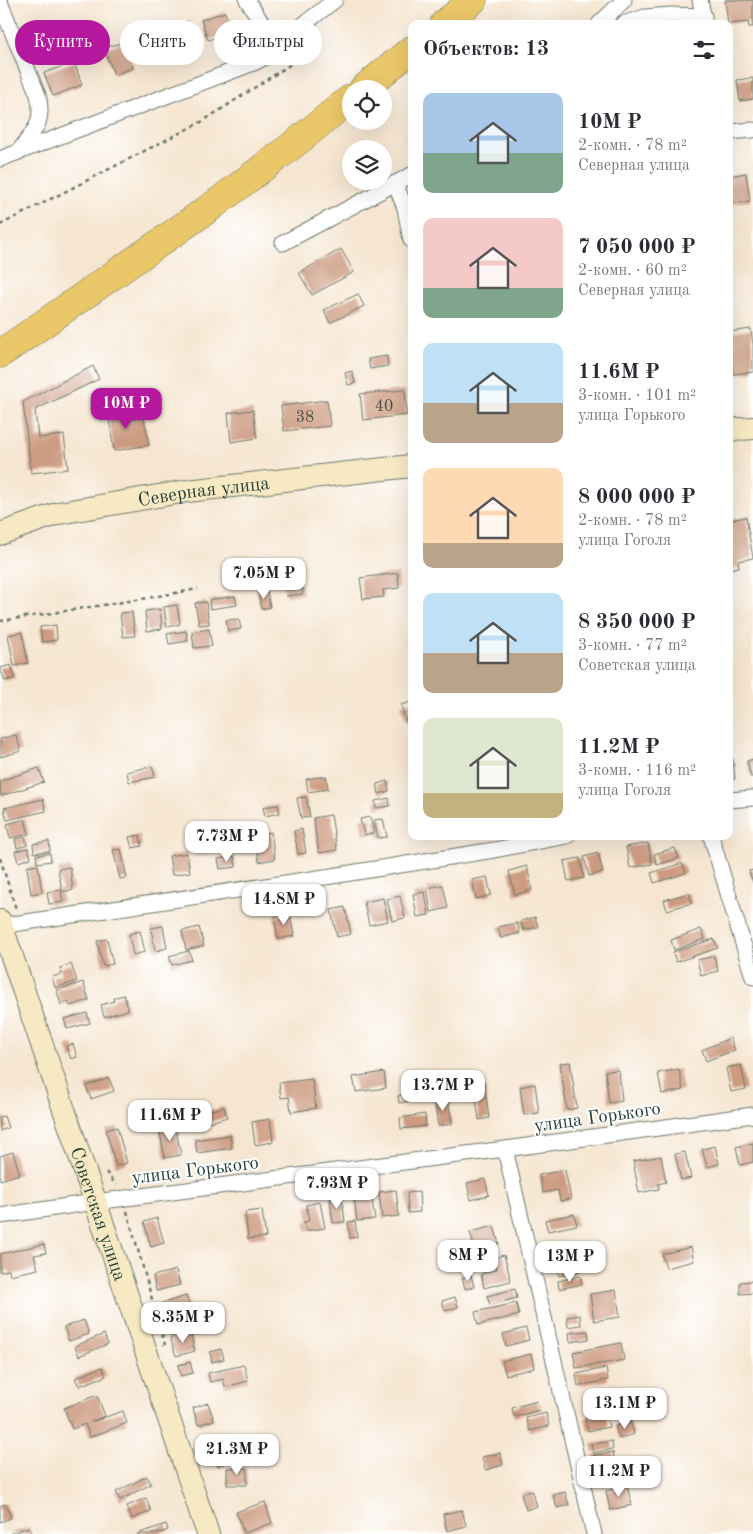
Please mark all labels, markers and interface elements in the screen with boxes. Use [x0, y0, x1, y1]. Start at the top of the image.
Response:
chip: Купить [15, 20, 110, 65]
chip: Снять [120, 20, 204, 65]
chip: Фильтры [214, 20, 322, 65]
icon: filters [690, 36, 718, 64]
text: Объектов: 13 [423, 39, 549, 60]
map controls [342, 80, 392, 190]
button: locate [342, 80, 392, 130]
text: 10M ₽ [578, 112, 642, 133]
icon: home [463, 113, 523, 173]
text: 2-комн. · 78 m² [578, 138, 687, 154]
button: layers [342, 140, 392, 190]
text: Северная улица [578, 158, 690, 174]
text: 7 050 000 ₽ [578, 237, 696, 258]
icon: home [463, 238, 523, 298]
text: 2-комн. · 60 m² [578, 263, 687, 279]
text: Северная улица [578, 283, 690, 299]
text: 11.6M ₽ [578, 362, 660, 383]
icon: home [463, 363, 523, 423]
pin: 10M ₽ [91, 388, 161, 430]
text: 3-комн. · 101 m² [578, 388, 696, 404]
text: 10M ₽ [102, 396, 150, 412]
house number: 40 [375, 399, 393, 415]
text: улица Горького [578, 408, 686, 424]
house number: 38 [296, 410, 314, 426]
street label: Северная улица [137, 475, 271, 511]
text: 8 000 000 ₽ [578, 487, 696, 508]
icon: home [463, 488, 523, 548]
text: 2-комн. · 78 m² [578, 513, 687, 529]
text: улица Гоголя [578, 533, 671, 549]
pin: 7.05M ₽ [218, 558, 310, 600]
text: 7.05M ₽ [233, 566, 295, 582]
text: 8 350 000 ₽ [578, 612, 696, 633]
icon: home [463, 613, 523, 673]
text: 3-комн. · 77 m² [578, 638, 687, 654]
text: Советская улица [578, 658, 696, 674]
text: 11.2M ₽ [578, 737, 660, 758]
icon: home [463, 738, 523, 798]
text: 3-комн. · 116 m² [578, 763, 696, 779]
text: улица Гоголя [578, 783, 671, 799]
pin: 7.73M ₽ [181, 820, 273, 863]
text: 7.73M ₽ [196, 829, 258, 845]
pin: 14.8M ₽ [238, 884, 330, 926]
text: 14.8M ₽ [253, 892, 315, 908]
pin: 13.7M ₽ [397, 1070, 489, 1112]
text: 13.7M ₽ [412, 1078, 474, 1094]
pin: 11.6M ₽ [124, 1100, 216, 1142]
street label: улица Горького [533, 1100, 662, 1137]
text: 11.6M ₽ [139, 1108, 201, 1124]
street label: Советская улица [65, 1145, 129, 1284]
street label: улица Горького [131, 1154, 260, 1189]
pin: 7.93M ₽ [291, 1168, 383, 1210]
text: 7.93M ₽ [306, 1176, 368, 1192]
pin: 8M ₽ [438, 1240, 498, 1282]
pin: 13M ₽ [535, 1240, 605, 1283]
text: 8M ₽ [448, 1248, 488, 1264]
text: 13M ₽ [546, 1249, 594, 1265]
pin: 8.35M ₽ [137, 1302, 229, 1344]
text: 8.35M ₽ [152, 1310, 214, 1326]
pin: 13.1M ₽ [579, 1388, 671, 1430]
text: 13.1M ₽ [594, 1396, 656, 1412]
pin: 21.3M ₽ [191, 1434, 283, 1476]
text: 21.3M ₽ [206, 1442, 268, 1458]
pin: 11.2M ₽ [573, 1456, 665, 1498]
text: 11.2M ₽ [588, 1464, 650, 1480]

